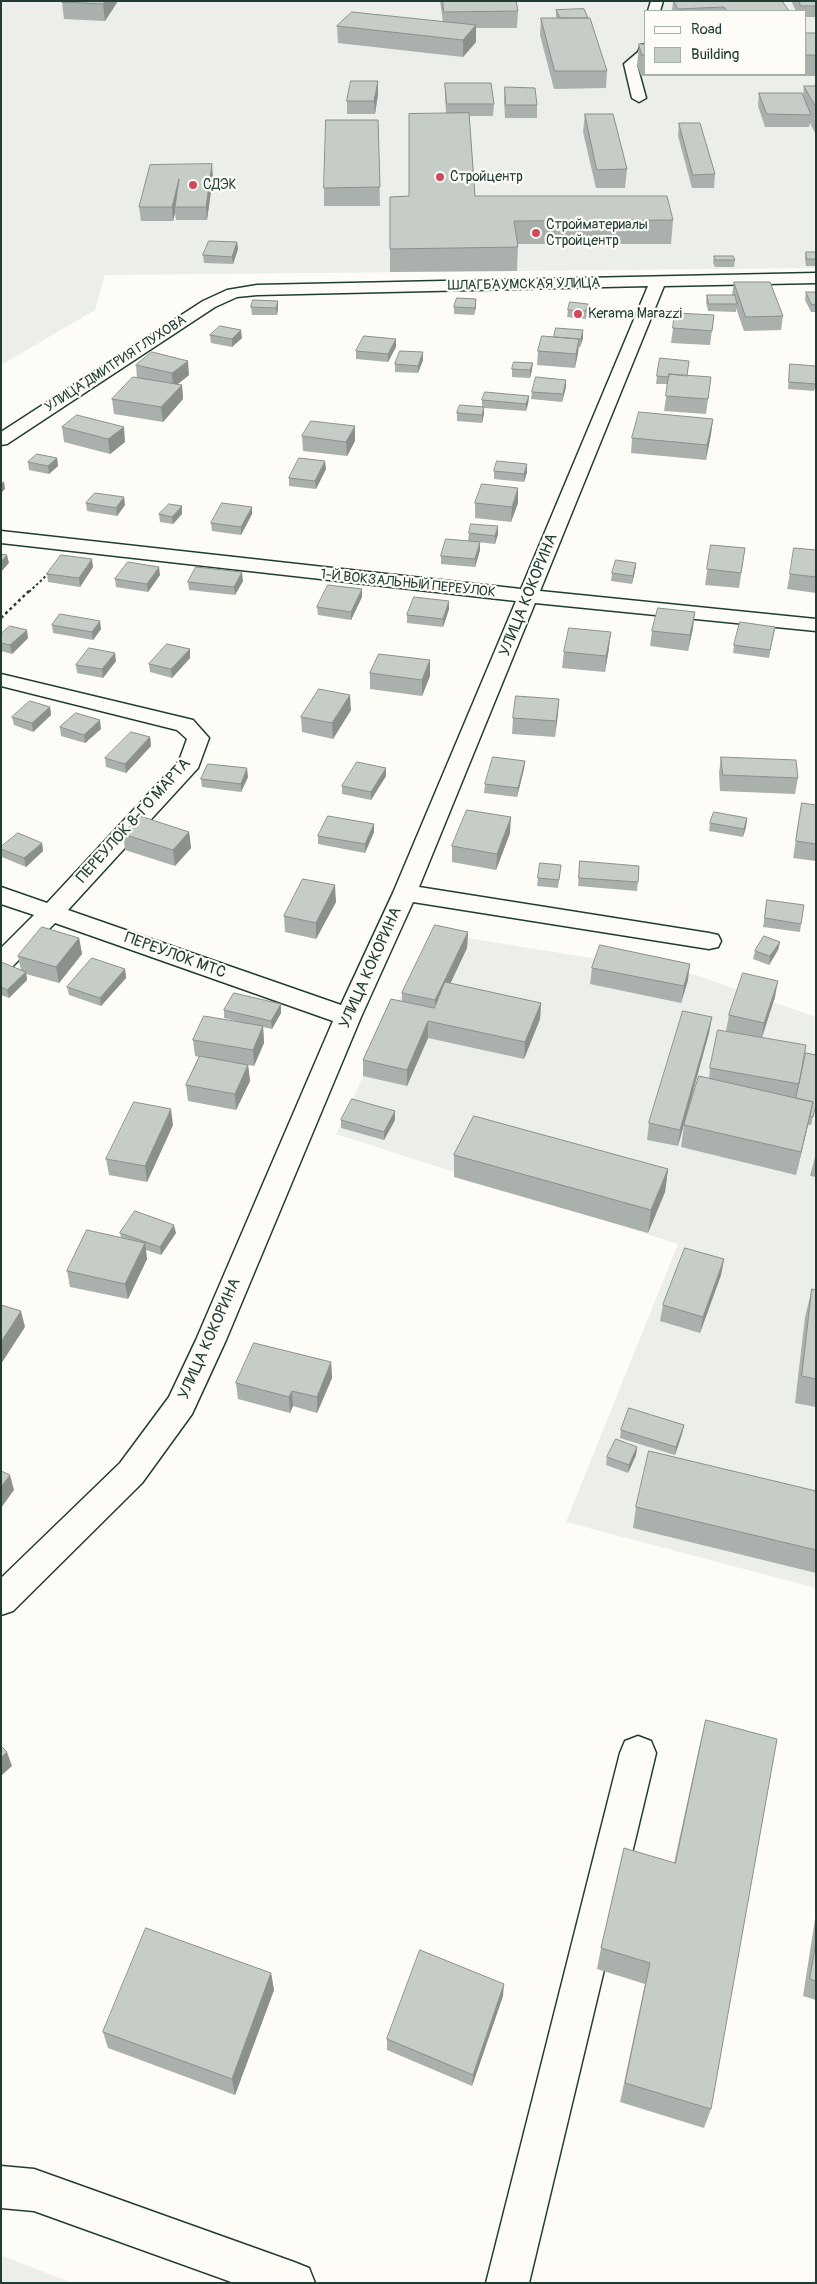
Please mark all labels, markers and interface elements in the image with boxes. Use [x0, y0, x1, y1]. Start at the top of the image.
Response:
legend [644, 10, 807, 75]
text: Road [691, 20, 722, 39]
text: Building [691, 45, 739, 64]
place label: Стройцентр [450, 169, 523, 185]
marker: Стройцентр [434, 171, 446, 183]
place label: СДЭК [203, 177, 236, 193]
marker: СДЭК [187, 179, 199, 191]
place label: Стройматериалы Стройцентр [546, 217, 648, 250]
marker: Стройматериалы Стройцентр [530, 227, 542, 239]
street label: ШЛАГБАУМСКАЯ УЛИЦА [447, 275, 601, 295]
place label: Kerama Marazzi [588, 306, 682, 322]
marker: Kerama Marazzi [572, 308, 584, 320]
street label: УЛИЦА ДМИТРИЯ ГЛУХОВА [42, 312, 190, 416]
street label: УЛИЦА КОКОРИНА [496, 531, 562, 659]
street label: 1-Й ВОКЗАЛЬНЫЙ ПЕРЕУЛОК [320, 566, 496, 602]
street label: ПЕРЕУЛОК 8-ГО МАРТА [73, 755, 195, 887]
street label: УЛИЦА КОКОРИНА [336, 904, 406, 1032]
street label: ПЕРЕУЛОК МТС [122, 929, 228, 983]
street label: УЛИЦА КОКОРИНА [175, 1275, 245, 1403]

